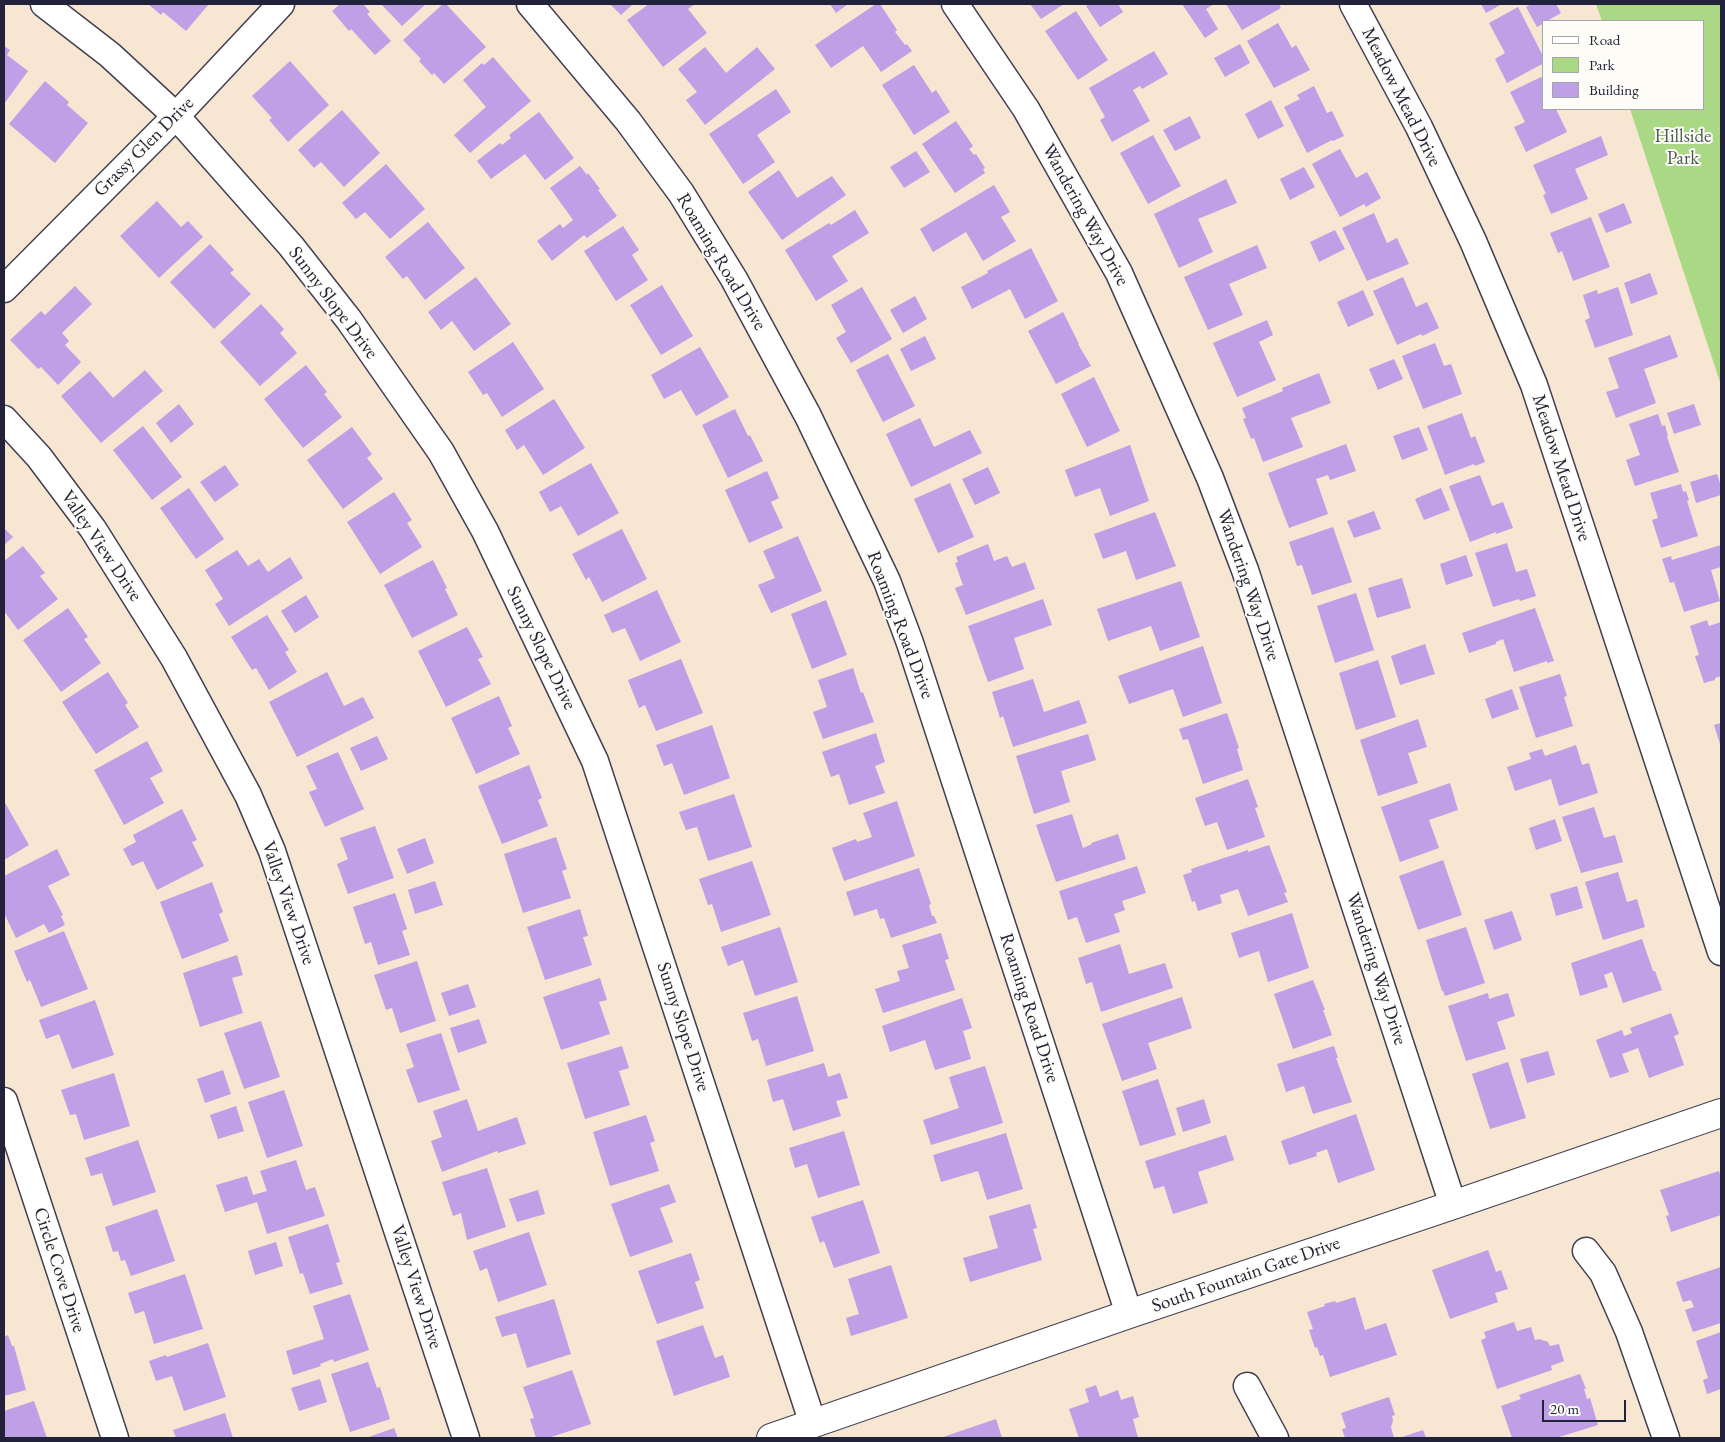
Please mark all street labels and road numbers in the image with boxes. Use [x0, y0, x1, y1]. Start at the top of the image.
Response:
street label: Meadow Mead Drive [1356, 24, 1446, 170]
street label: Grassy Glen Drive [89, 92, 199, 202]
street label: Wandering Way Drive [1037, 140, 1133, 290]
street label: Roaming Road Drive [671, 189, 771, 335]
street label: Sunny Slope Drive [283, 242, 383, 364]
street label: Meadow Mead Drive [1527, 392, 1595, 544]
street label: Valley View Drive [55, 486, 147, 606]
street label: Wandering Way Drive [1211, 506, 1285, 664]
street label: Roaming Road Drive [861, 548, 939, 702]
street label: Sunny Slope Drive [501, 582, 581, 714]
street label: Valley View Drive [256, 838, 320, 968]
street label: Wandering Way Drive [1341, 890, 1411, 1048]
street label: Roaming Road Drive [994, 930, 1064, 1086]
street label: Sunny Slope Drive [651, 959, 715, 1095]
street label: Circle Cove Drive [28, 1205, 90, 1335]
street label: Valley View Drive [385, 1222, 447, 1352]
street label: South Fountain Gate Drive [1149, 1232, 1343, 1318]

